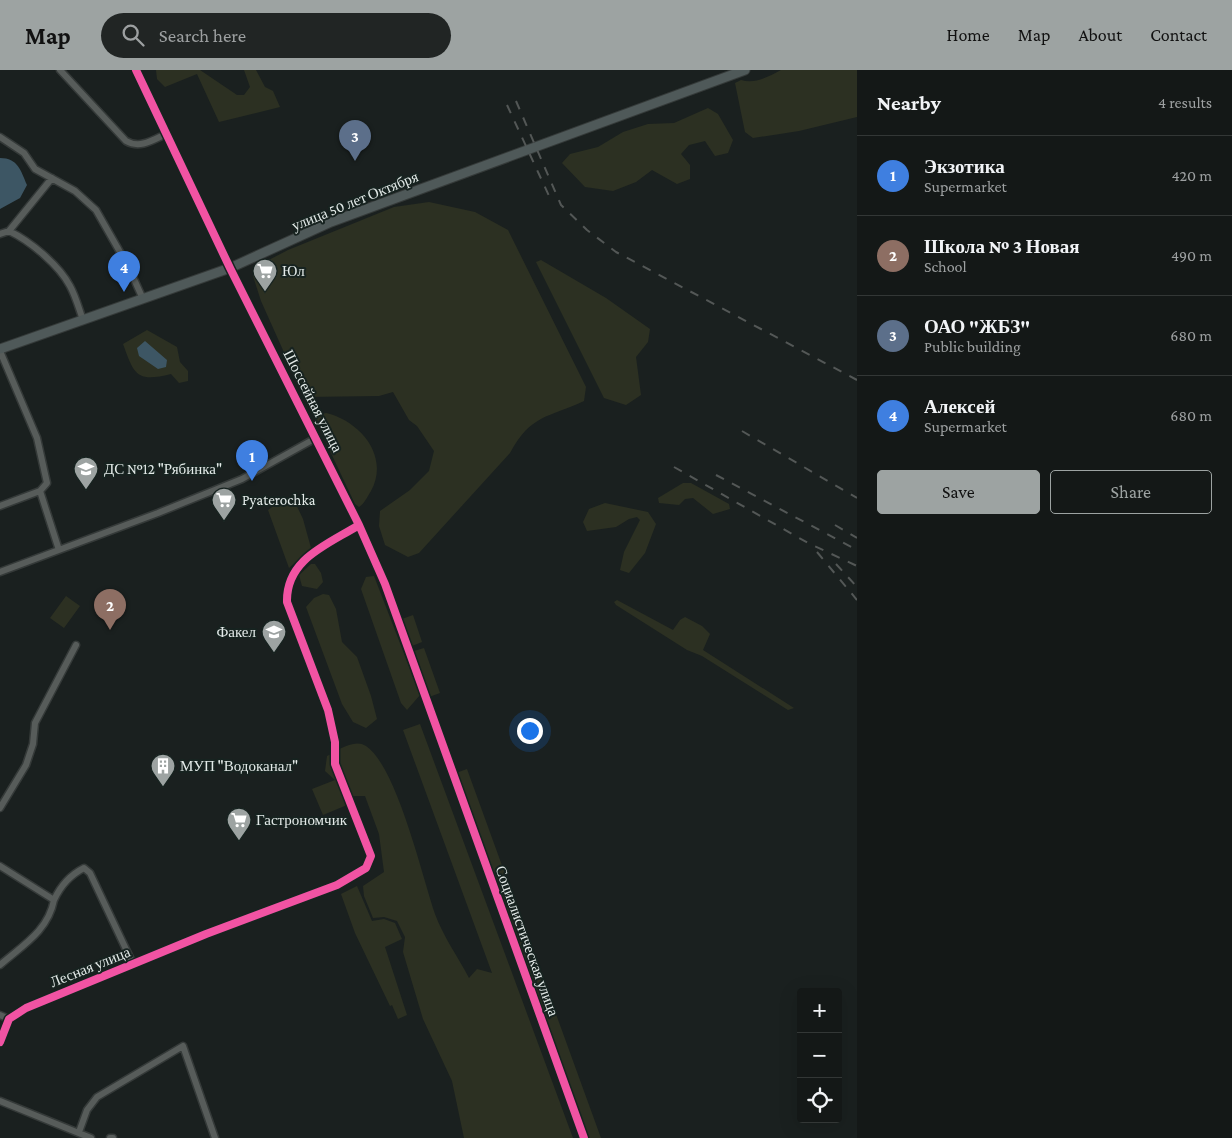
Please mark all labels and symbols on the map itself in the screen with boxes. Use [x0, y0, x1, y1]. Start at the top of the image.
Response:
pin: 3 [339, 120, 371, 161]
street label: улица 50 лет Октября [289, 168, 421, 234]
pin: 4 [108, 251, 140, 292]
supermarket icon: Юл [252, 258, 278, 292]
place label: Юл [282, 263, 305, 279]
street label: Шоссейная улица [280, 347, 346, 455]
pin: 1 [236, 440, 268, 481]
school or university icon: ДС №12 "Рябинка" [73, 456, 99, 490]
place label: ДС №12 "Рябинка" [104, 461, 222, 477]
supermarket icon: Pyaterochka [211, 487, 237, 521]
place label: Pyaterochka [242, 492, 315, 509]
pin: 2 [94, 589, 126, 630]
school or university icon: Факел [261, 619, 287, 653]
place label: Факел [216, 624, 257, 640]
your location [517, 718, 543, 744]
building icon: МУП "Водоканал" [150, 753, 176, 787]
place label: МУП "Водоканал" [180, 758, 298, 774]
supermarket icon: Гастрономчик [226, 807, 252, 841]
place label: Гастрономчик [256, 812, 348, 828]
street label: Социалистическая улица [492, 864, 562, 1019]
street label: Лесная улица [48, 943, 133, 990]

